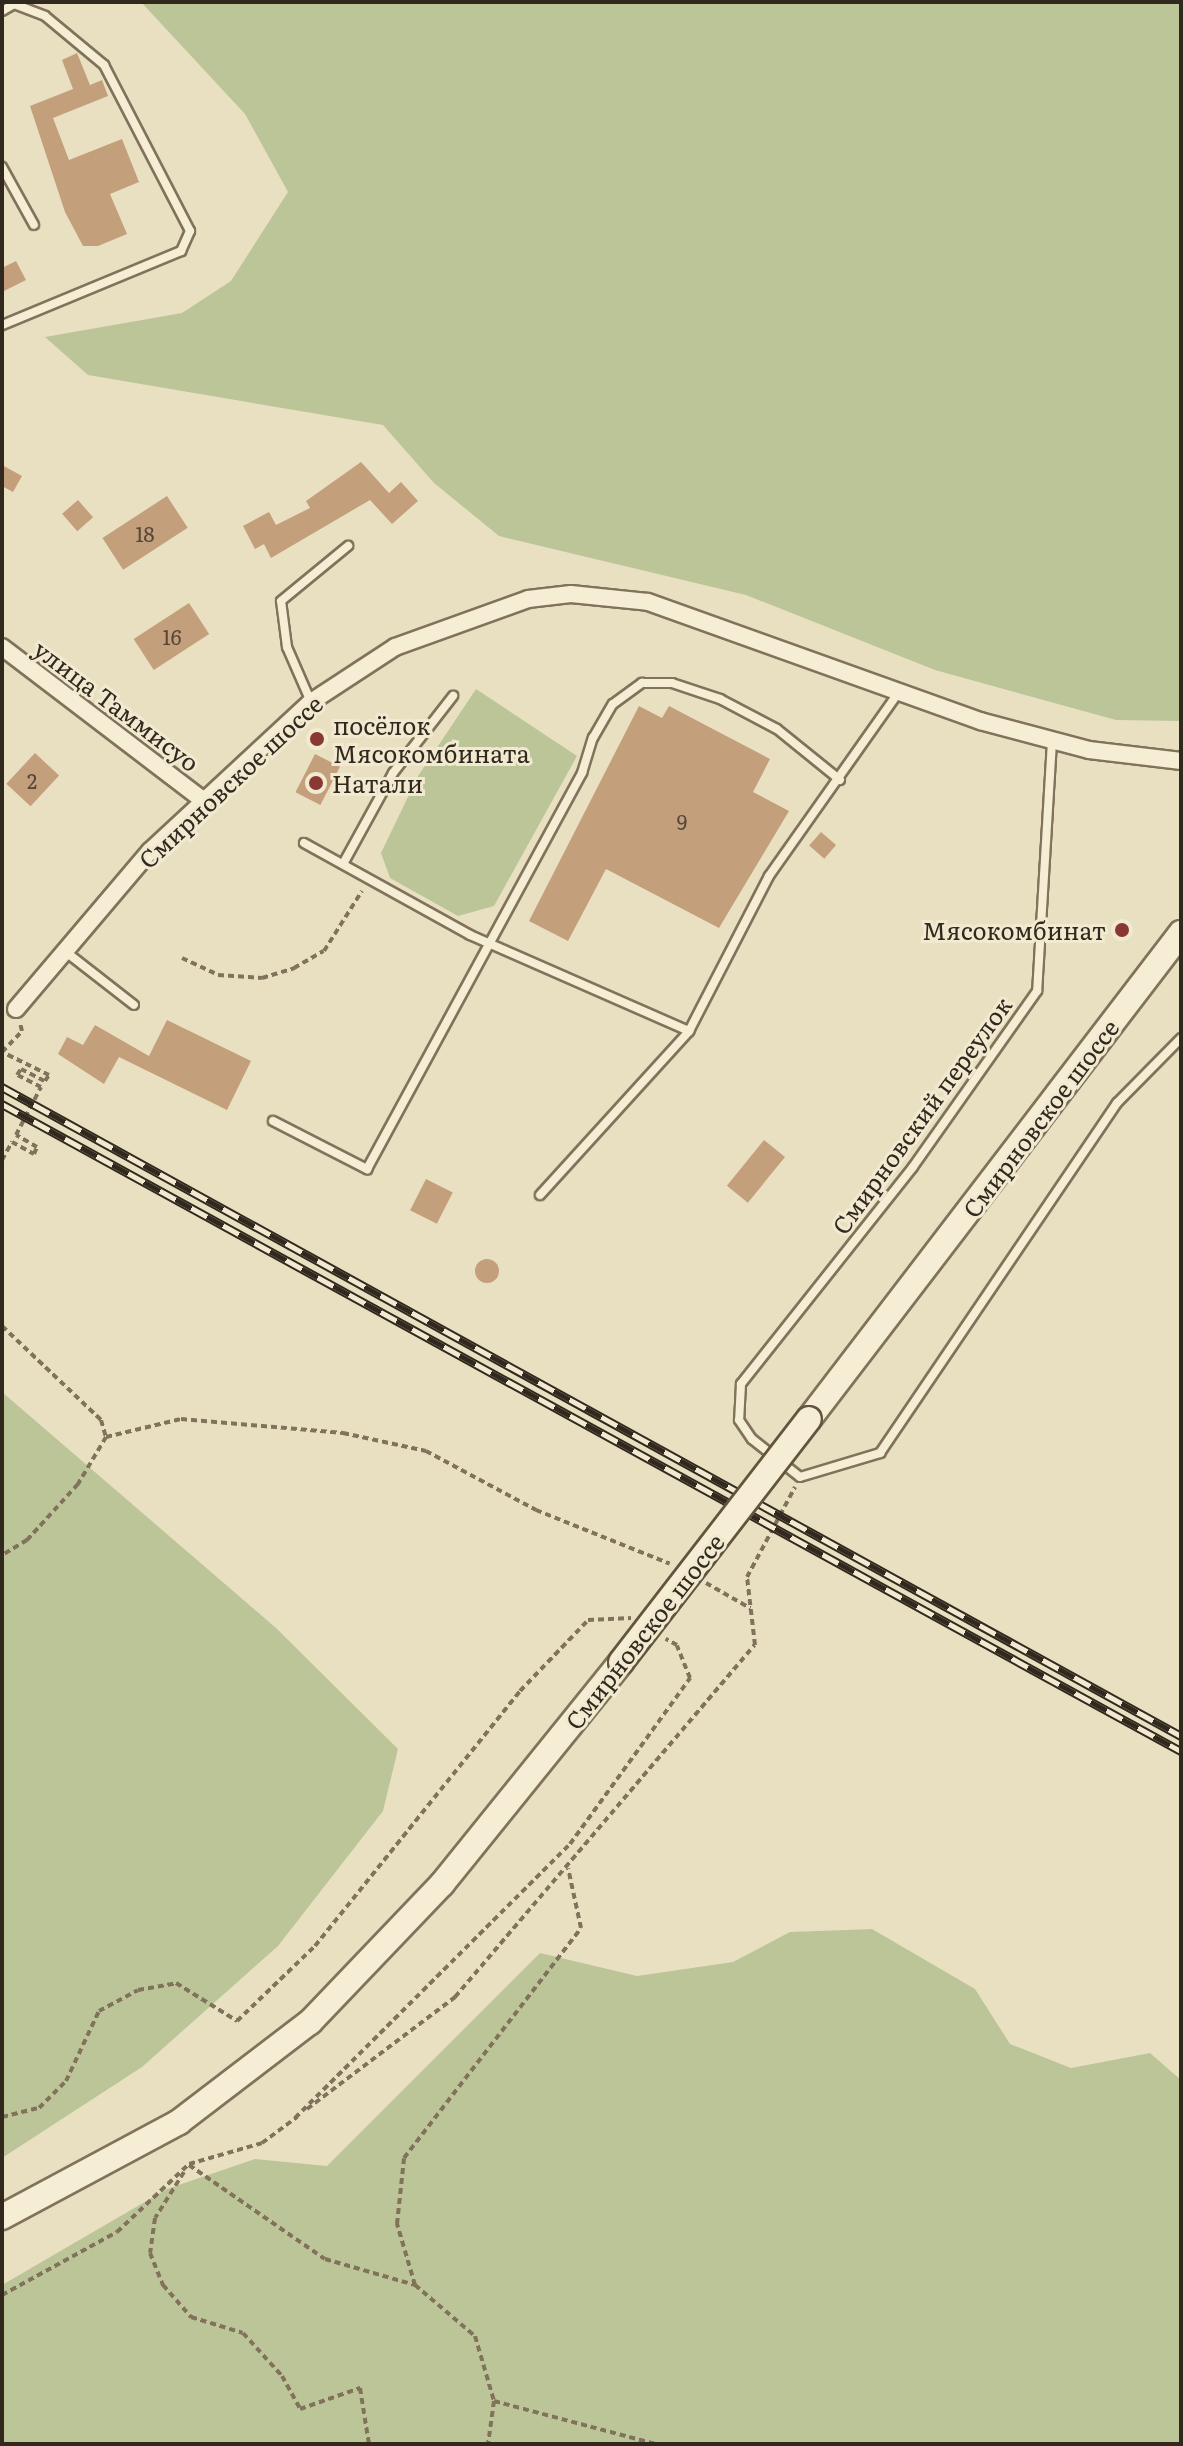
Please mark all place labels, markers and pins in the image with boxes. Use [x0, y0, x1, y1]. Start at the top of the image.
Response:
place label: посёлок Мясокомбината [333, 711, 530, 767]
marker: посёлок Мясокомбината [308, 730, 326, 748]
place label: Натали [332, 769, 423, 797]
marker: Натали [307, 774, 325, 792]
place label: Мясокомбинат [922, 916, 1106, 944]
marker: Мясокомбинат [1113, 921, 1131, 939]

